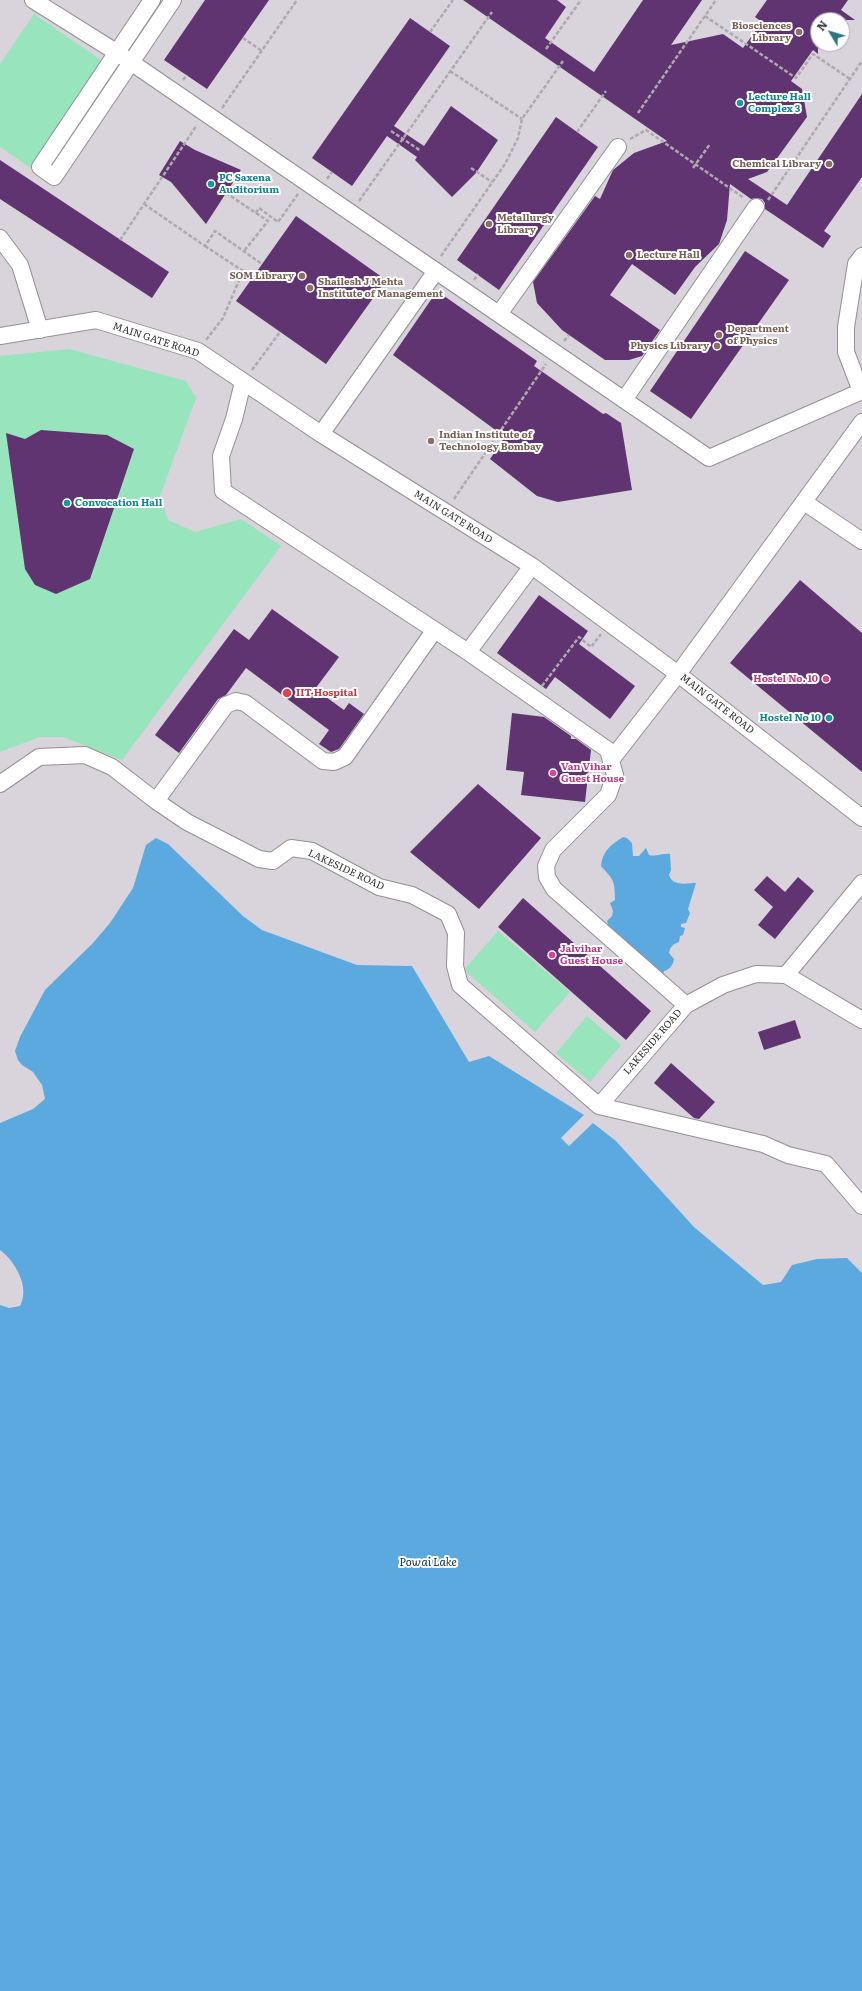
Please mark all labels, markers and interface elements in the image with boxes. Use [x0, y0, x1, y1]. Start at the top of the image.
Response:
north arrow [810, 12, 850, 52]
text: N [812, 17, 830, 34]
place label: Biosciences Library [732, 20, 791, 44]
marker: Biosciences Library [794, 27, 804, 37]
place label: Lecture Hall Complex 3 [748, 91, 811, 114]
marker: Lecture Hall Complex 3 [735, 98, 745, 108]
place label: Chemical Library [732, 158, 821, 170]
marker: Chemical Library [824, 159, 834, 169]
place label: PC Saxena Auditorium [219, 172, 279, 196]
marker: PC Saxena Auditorium [206, 179, 216, 189]
place label: Metallurgy Library [497, 212, 554, 236]
marker: Metallurgy Library [484, 219, 494, 229]
place label: Lecture Hall [637, 249, 700, 261]
marker: Lecture Hall [624, 250, 634, 260]
place label: SOM Library [229, 270, 294, 282]
marker: SOM Library [297, 271, 307, 281]
place label: Shailesh J Mehta Institute of Management [318, 276, 443, 300]
marker: Shailesh J Mehta Institute of Management [305, 283, 315, 293]
street label: MAIN GATE ROAD [111, 320, 201, 360]
place label: Department of Physics [727, 323, 789, 346]
marker: Department of Physics [714, 330, 724, 340]
place label: Physics Library [630, 340, 709, 352]
marker: Physics Library [712, 341, 722, 351]
place label: Indian Institute of Technology Bombay [439, 429, 541, 452]
marker: Indian Institute of Technology Bombay [426, 436, 436, 446]
street label: MAIN GATE ROAD [411, 488, 495, 546]
place label: Convocation Hall [75, 497, 162, 509]
marker: Convocation Hall [62, 498, 72, 508]
street label: MAIN GATE ROAD [678, 671, 756, 737]
place label: Hostel No. 10 [753, 673, 818, 685]
marker: Hostel No. 10 [821, 674, 831, 684]
marker: IIT Hospital [281, 687, 293, 699]
place label: IIT Hospital [296, 687, 357, 699]
place label: Hostel No 10 [760, 712, 821, 724]
marker: Hostel No 10 [824, 713, 834, 723]
place label: Van Vihar Guest House [561, 761, 624, 784]
marker: Van Vihar Guest House [548, 768, 558, 778]
street label: LAKESIDE ROAD [306, 847, 386, 893]
place label: Jalvihar Guest House [560, 943, 623, 966]
marker: Jalvihar Guest House [547, 950, 557, 960]
street label: LAKESIDE ROAD [621, 1007, 685, 1077]
water label: Powai Lake [399, 1556, 457, 1570]

